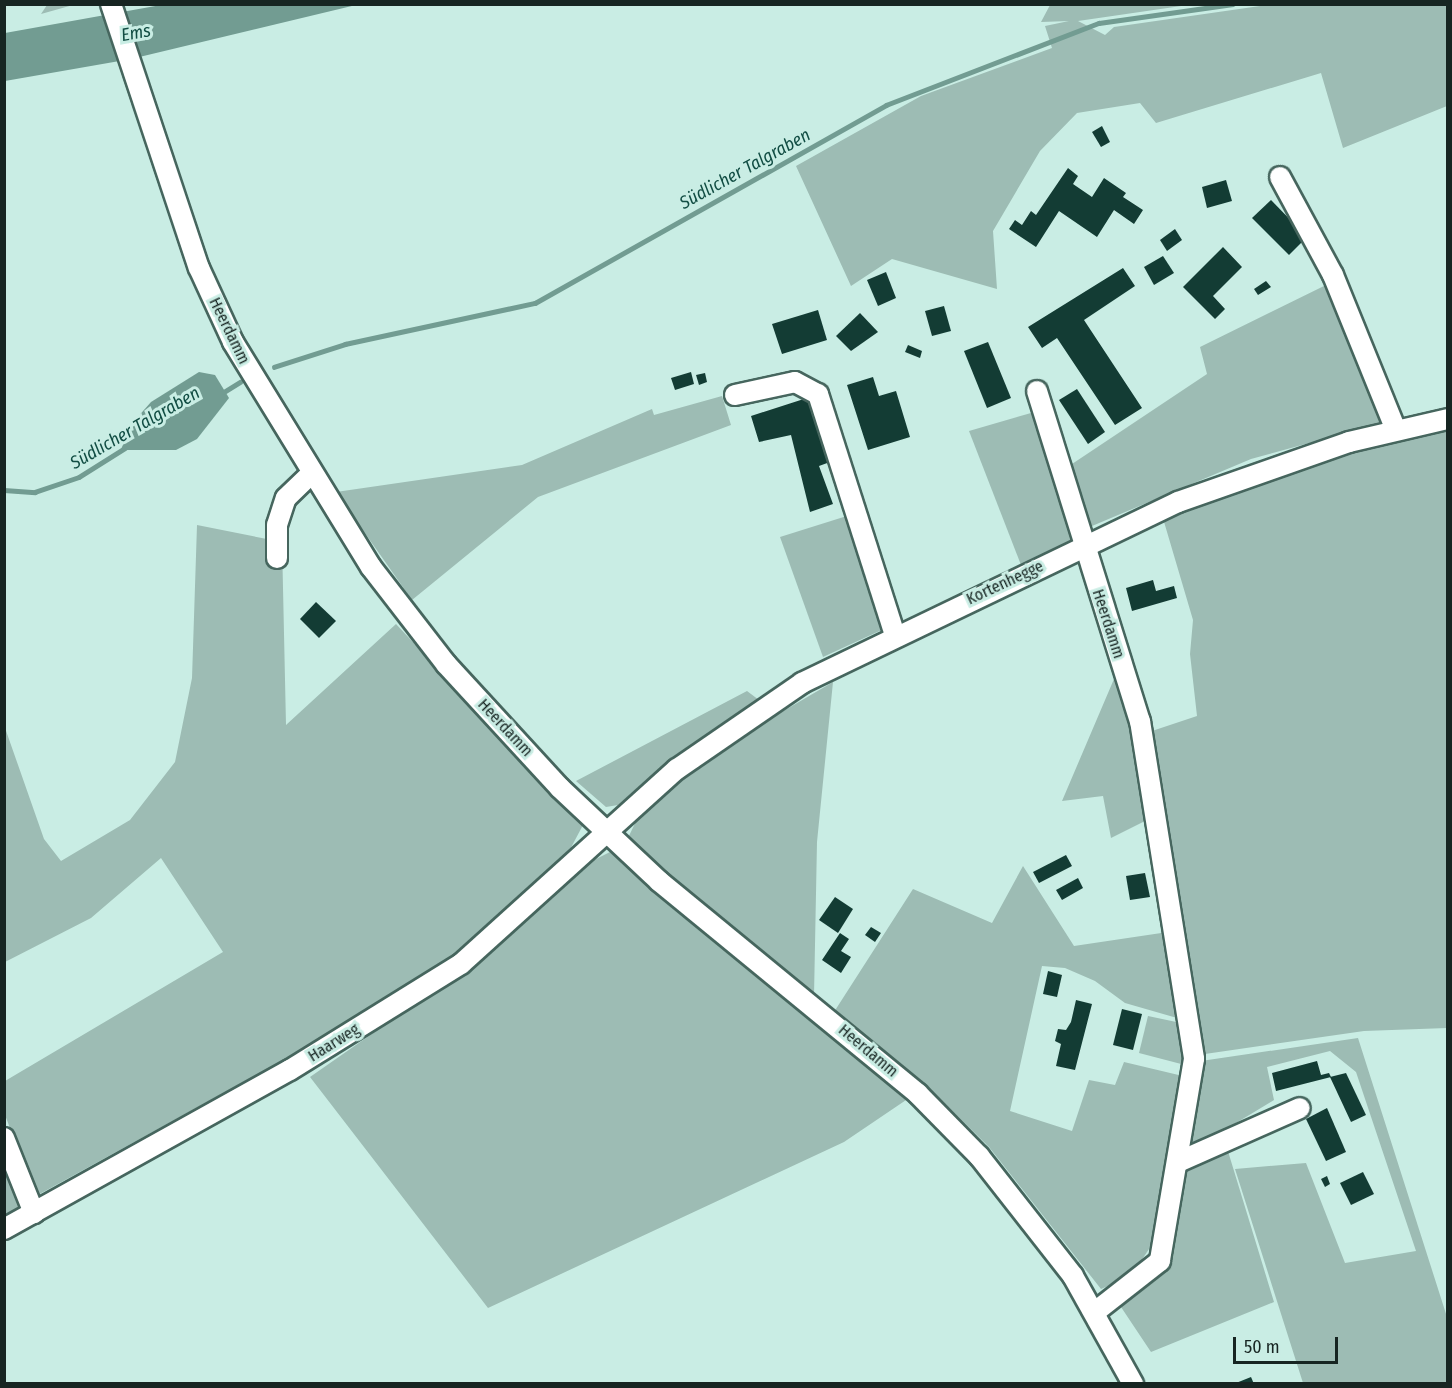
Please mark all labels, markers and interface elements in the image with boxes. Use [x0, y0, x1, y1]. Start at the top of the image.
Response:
water label: Ems [119, 20, 153, 46]
water label: Südlicher Talgraben [676, 124, 814, 214]
street label: Heerdamm [205, 295, 253, 367]
water label: Südlicher Talgraben [66, 382, 204, 474]
street label: Kortenhegge [964, 557, 1046, 609]
street label: Heerdamm [1088, 587, 1128, 661]
street label: Heerdamm [474, 695, 536, 761]
street label: Haarweg [305, 1020, 363, 1066]
street label: Heerdamm [834, 1021, 902, 1081]
scale bar [1236, 1325, 1341, 1363]
text: 50 m [1244, 1336, 1280, 1358]

